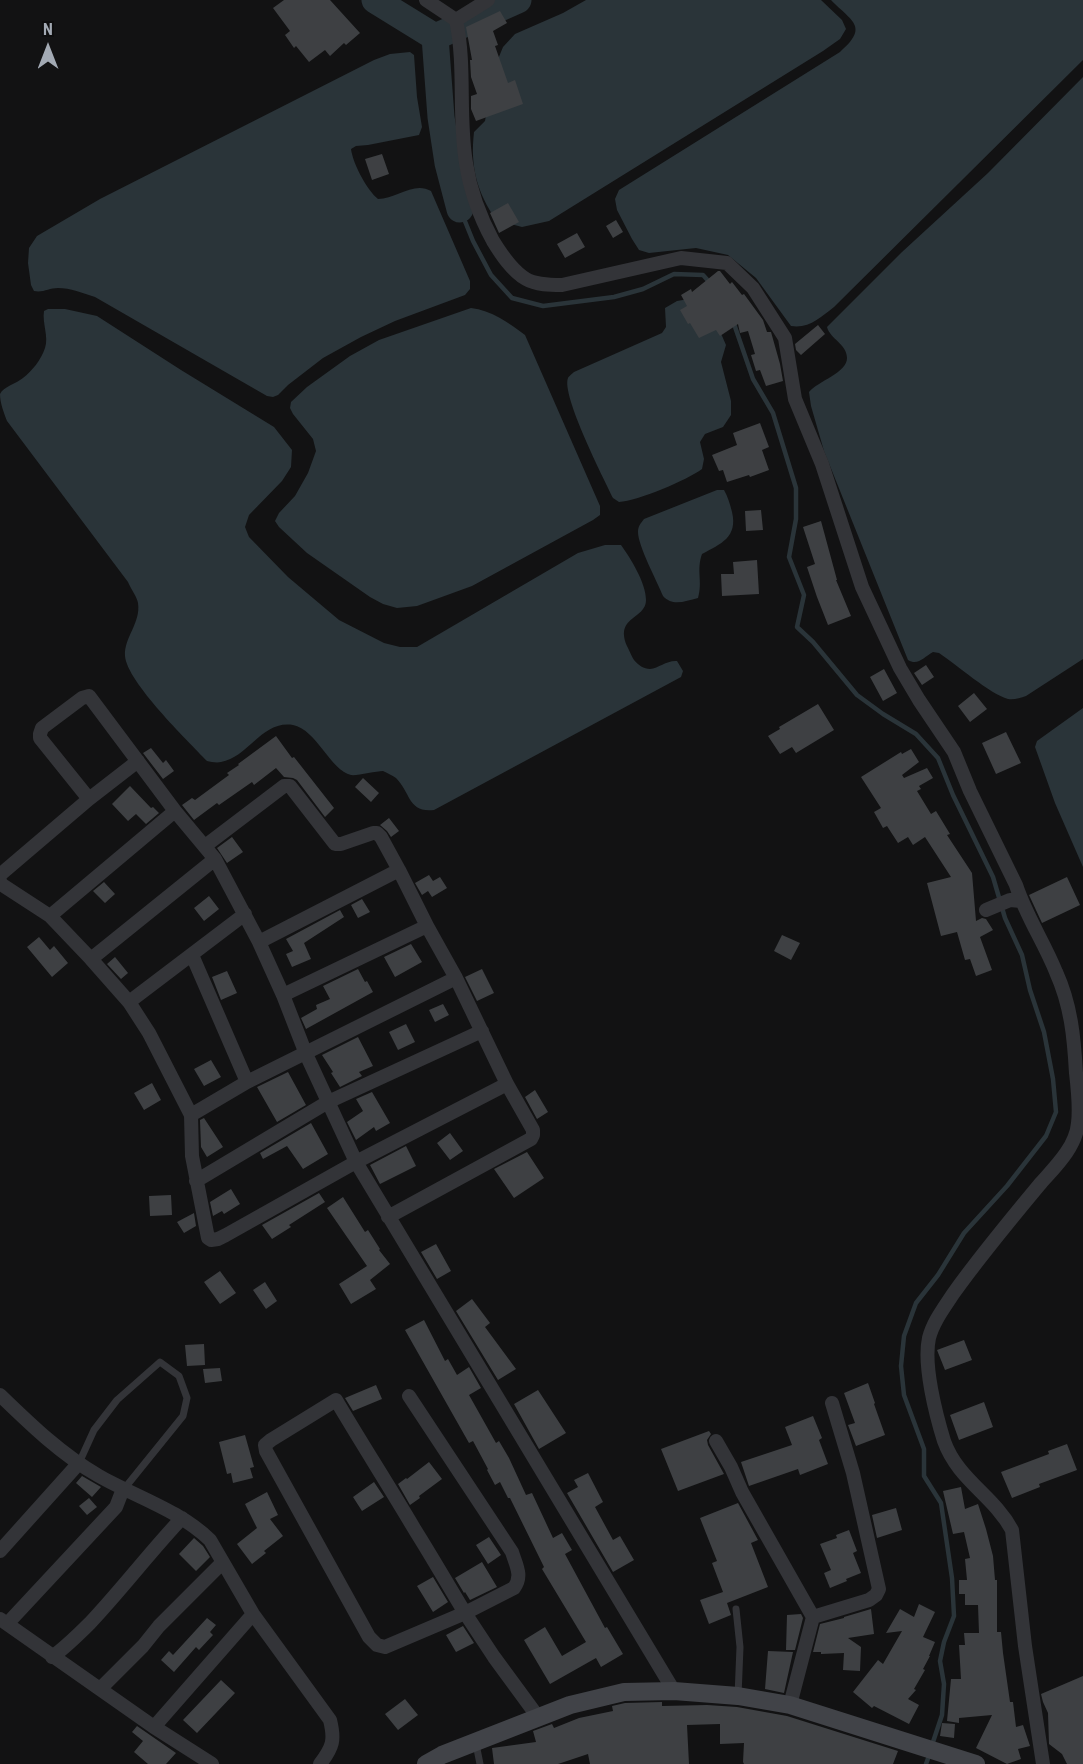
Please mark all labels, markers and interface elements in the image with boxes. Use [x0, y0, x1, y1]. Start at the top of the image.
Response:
north arrow [18, 18, 78, 78]
text: N [43, 20, 53, 39]

